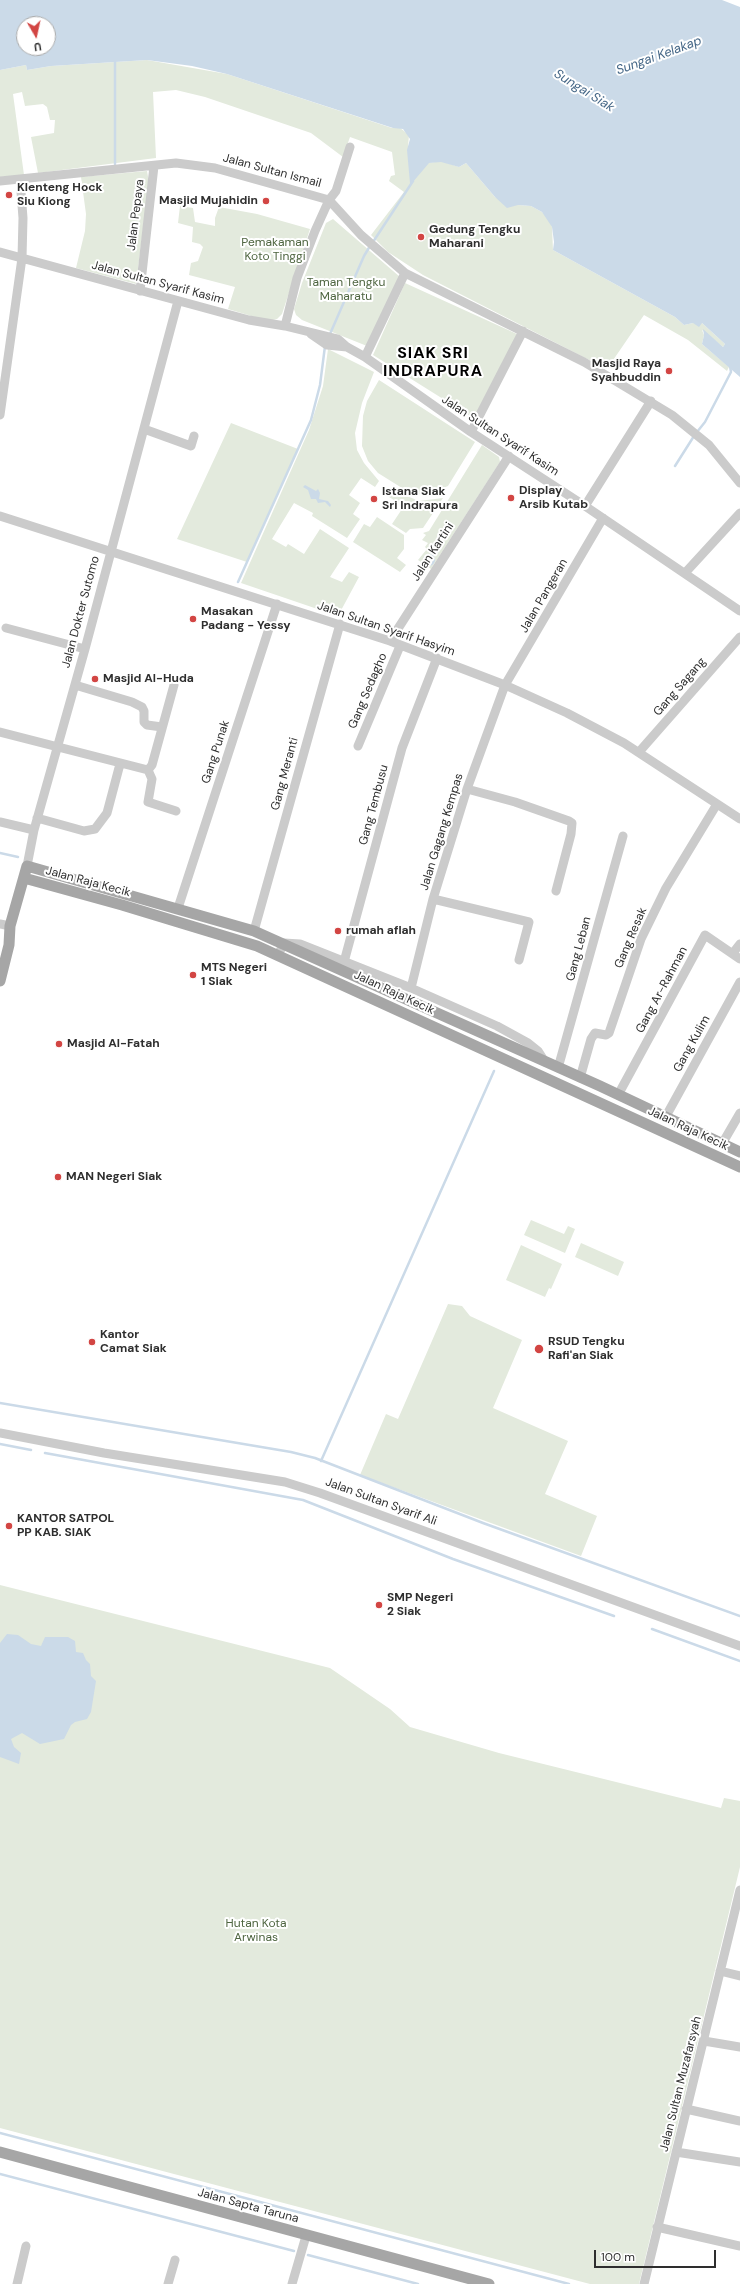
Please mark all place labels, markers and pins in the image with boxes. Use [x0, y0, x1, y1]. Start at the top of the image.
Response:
place label: Klenteng Hock Siu Kiong [17, 181, 102, 209]
marker: Klenteng Hock Siu Kiong [4, 190, 14, 200]
place label: Masjid Mujahidin [159, 194, 258, 208]
marker: Masjid Mujahidin [261, 196, 271, 206]
place label: Gedung Tengku Maharani [429, 223, 520, 251]
marker: Gedung Tengku Maharani [416, 232, 426, 242]
place label: Masjid Raya Syahbuddin [591, 357, 661, 385]
marker: Masjid Raya Syahbuddin [664, 366, 674, 376]
place label: Display Arsib Kutab [519, 484, 588, 512]
place label: Istana Siak Sri Indrapura [382, 485, 458, 513]
marker: Display Arsib Kutab [506, 493, 516, 503]
marker: Istana Siak Sri Indrapura [369, 494, 379, 504]
place label: Masakan Padang - Yessy [201, 605, 290, 633]
marker: Masakan Padang - Yessy [188, 614, 198, 624]
place label: Masjid Al-Huda [103, 672, 194, 686]
marker: Masjid Al-Huda [90, 674, 100, 684]
place label: rumah aflah [346, 924, 416, 938]
marker: rumah aflah [333, 926, 343, 936]
place label: MTS Negeri 1 Siak [201, 961, 267, 989]
marker: MTS Negeri 1 Siak [188, 970, 198, 980]
place label: Masjid Al-Fatah [67, 1037, 160, 1051]
marker: Masjid Al-Fatah [54, 1039, 64, 1049]
place label: MAN Negeri Siak [66, 1170, 162, 1184]
marker: MAN Negeri Siak [53, 1172, 63, 1182]
place label: Kantor Camat Siak [100, 1328, 167, 1356]
place label: RSUD Tengku Rafi'an Siak [548, 1335, 625, 1363]
marker: Kantor Camat Siak [87, 1337, 97, 1347]
marker: RSUD Tengku Rafi'an Siak [533, 1343, 545, 1355]
place label: KANTOR SATPOL PP KAB. SIAK [17, 1512, 114, 1540]
marker: KANTOR SATPOL PP KAB. SIAK [4, 1521, 14, 1531]
place label: SMP Negeri 2 Siak [387, 1591, 453, 1619]
marker: SMP Negeri 2 Siak [374, 1600, 384, 1610]

